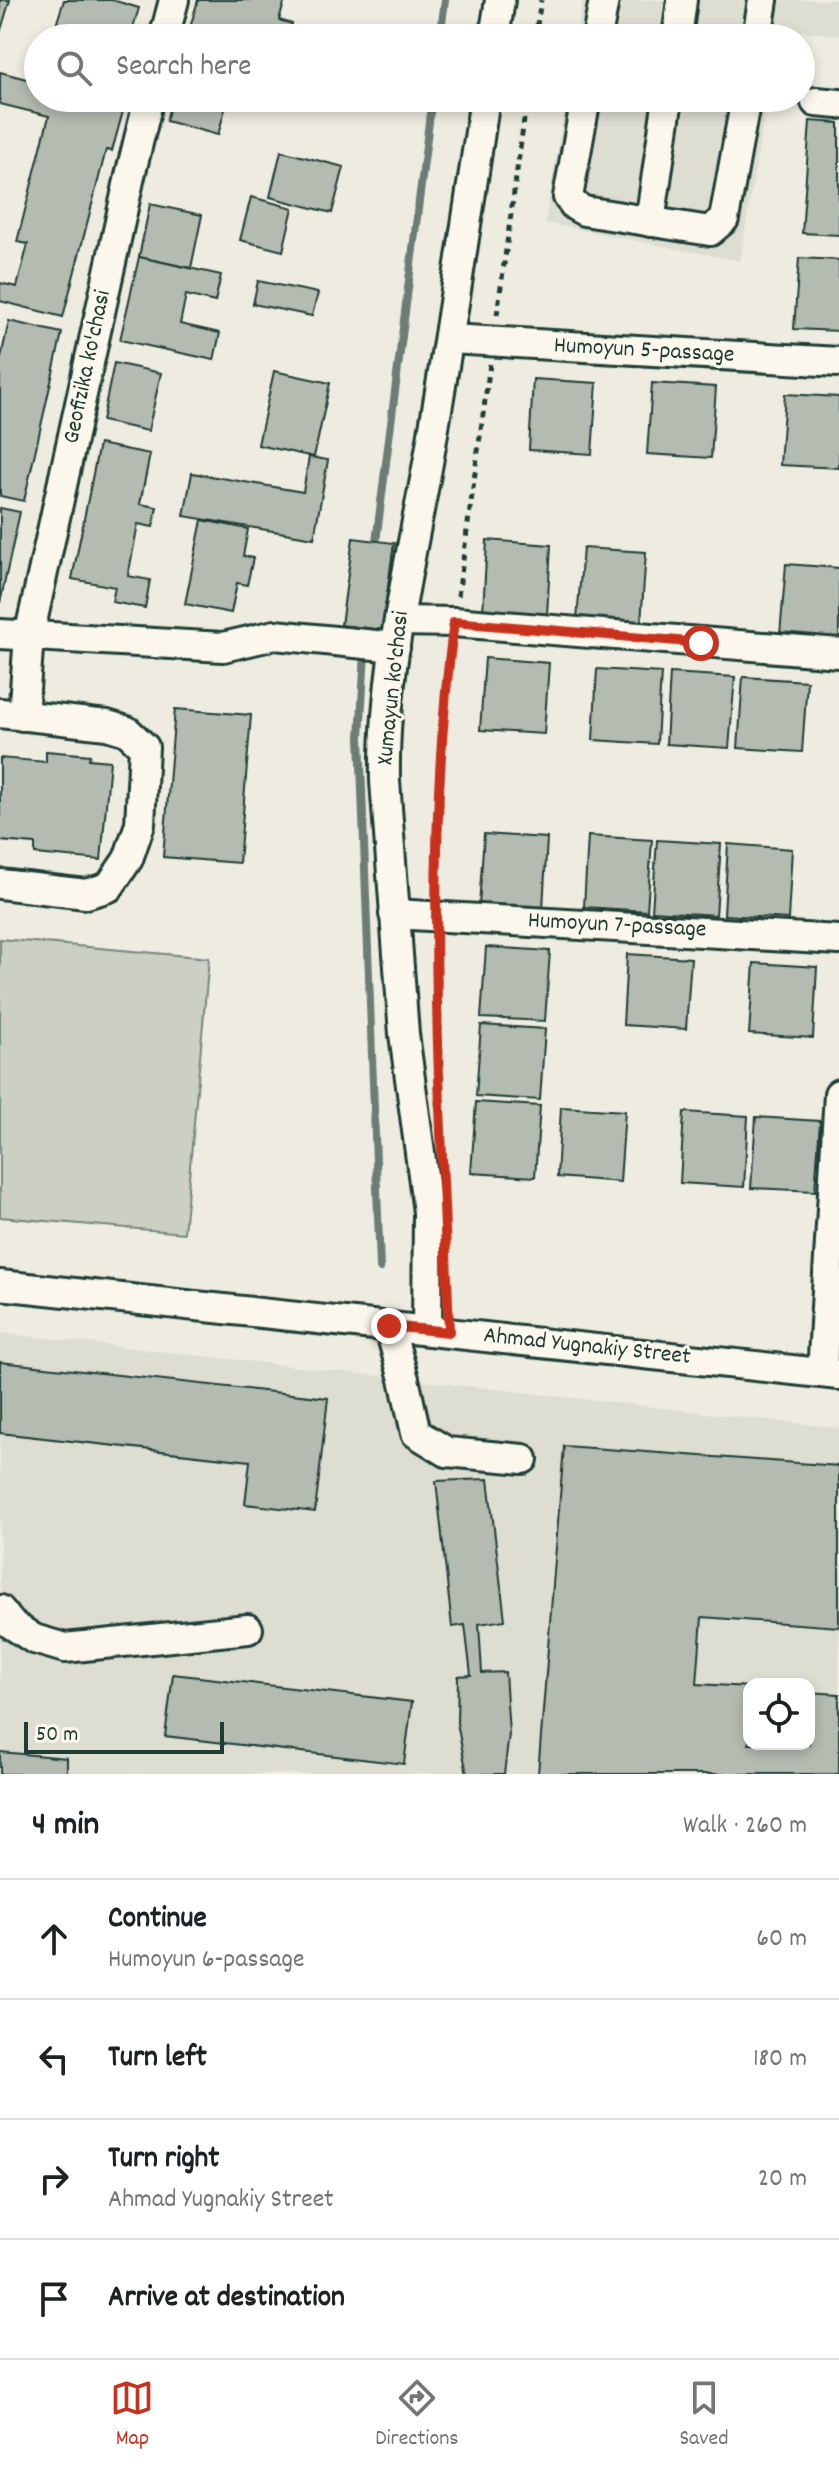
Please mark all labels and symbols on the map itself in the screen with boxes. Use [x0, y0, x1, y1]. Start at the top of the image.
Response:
street label: Geofizika ko'chasi [55, 287, 121, 447]
street label: Humoyun 5-passage [553, 329, 735, 373]
street label: Xumayun ko'chasi [369, 609, 419, 767]
route start [683, 625, 719, 661]
street label: Humoyun 7-passage [527, 904, 707, 948]
route end [371, 1308, 407, 1344]
street label: Ahmad Yugnakiy Street [482, 1319, 693, 1375]
scale bar [24, 1718, 224, 1754]

